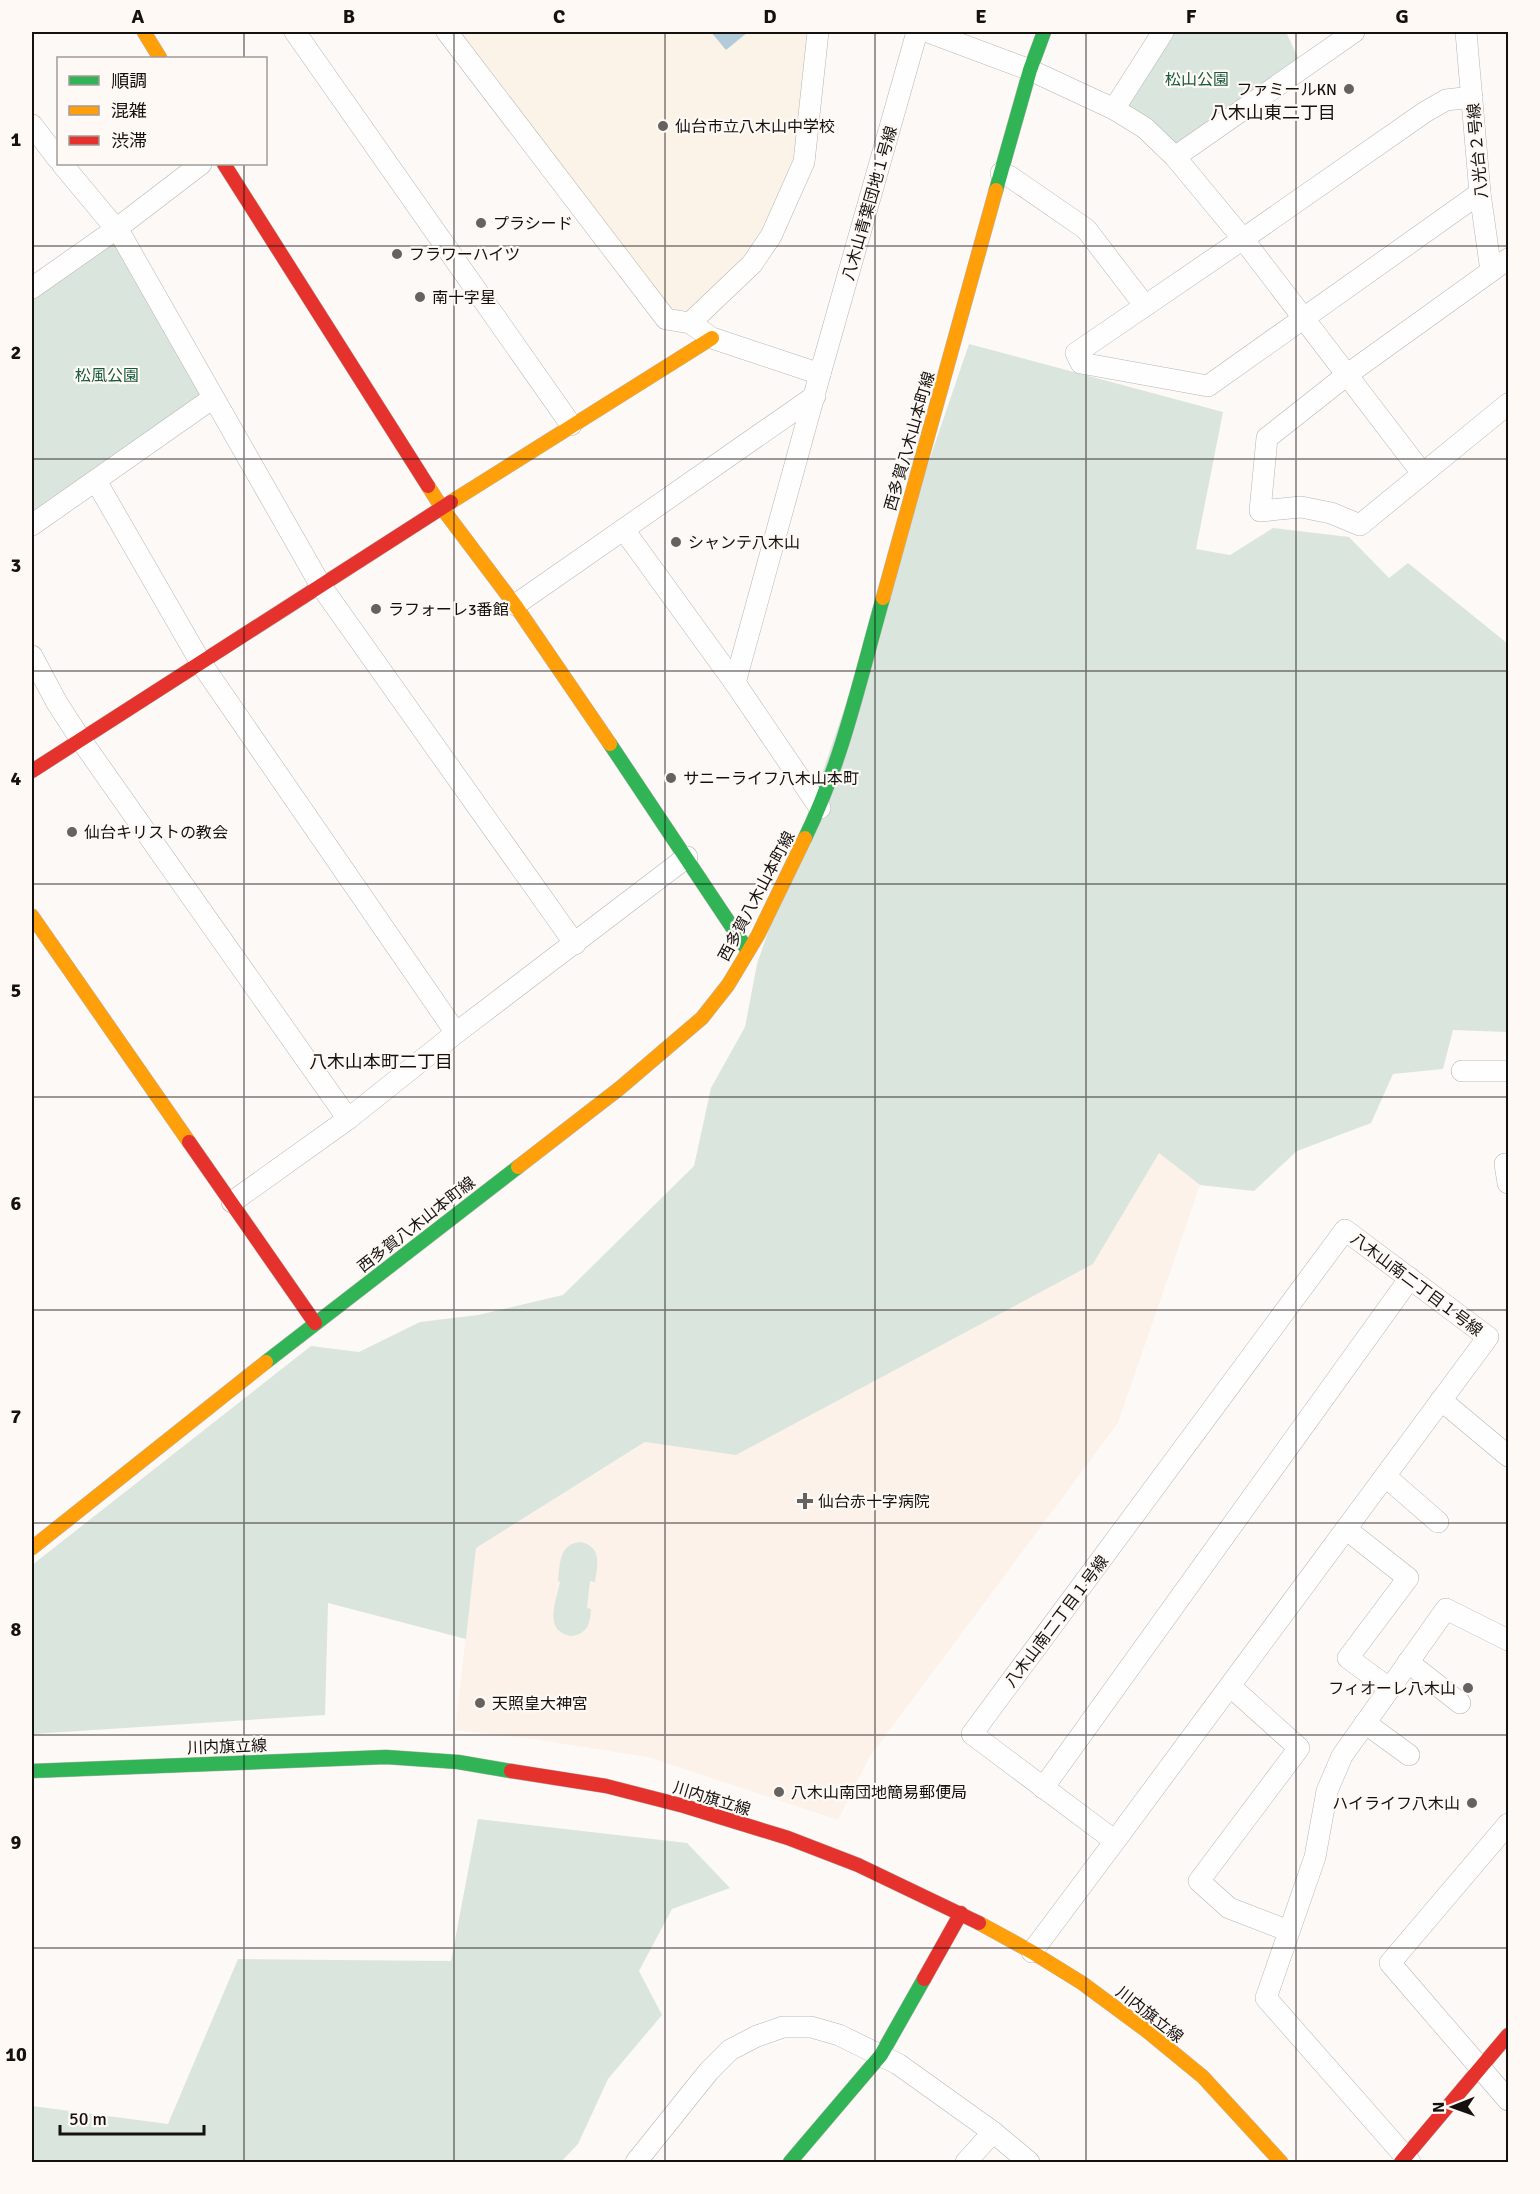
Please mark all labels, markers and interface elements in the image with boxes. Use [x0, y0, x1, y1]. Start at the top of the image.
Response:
text: A [132, 4, 145, 29]
text: B [343, 4, 355, 29]
text: C [553, 4, 565, 29]
text: D [763, 4, 777, 29]
text: E [975, 4, 987, 29]
text: F [1186, 4, 1197, 29]
text: G [1395, 4, 1409, 29]
legend [57, 57, 267, 165]
text: 順調 [111, 70, 147, 92]
park label: 松山公園 [1165, 70, 1229, 90]
place label: ファミールKN [1237, 80, 1337, 100]
marker: ファミールKN [1342, 82, 1356, 96]
text: 混雑 [111, 100, 147, 122]
district label: 八木山東二丁目 [1210, 102, 1336, 124]
street label: 八光台２号線 [1464, 102, 1492, 200]
place label: 仙台市立八木山中学校 [675, 117, 835, 137]
marker: 仙台市立八木山中学校 [656, 119, 670, 133]
street label: 八木山青葉団地１号線 [838, 124, 902, 283]
text: 1 [11, 127, 22, 152]
text: 渋滞 [111, 130, 147, 152]
place label: プラシード [493, 214, 573, 234]
marker: プラシード [474, 216, 488, 230]
place label: フラワーハイツ [409, 245, 520, 265]
marker: フラワーハイツ [390, 247, 404, 261]
place label: 南十字星 [432, 288, 496, 308]
marker: 南十字星 [413, 290, 427, 304]
text: 2 [11, 340, 21, 365]
park label: 松風公園 [75, 366, 139, 386]
street label: 西多賀八木山本町線 [881, 369, 939, 513]
place label: シャンテ八木山 [688, 533, 800, 553]
marker: シャンテ八木山 [669, 535, 683, 549]
text: 3 [11, 553, 21, 578]
place label: ラフォーレ3番館 [388, 600, 509, 620]
marker: ラフォーレ3番館 [369, 602, 383, 616]
text: 4 [11, 766, 22, 791]
place label: サニーライフ八木山本町 [683, 769, 859, 789]
marker: サニーライフ八木山本町 [664, 771, 678, 785]
place label: 仙台キリストの教会 [84, 823, 228, 843]
marker: 仙台キリストの教会 [65, 825, 79, 839]
street label: 西多賀八木山本町線 [714, 828, 800, 965]
text: 5 [11, 978, 21, 1003]
district label: 八木山本町二丁目 [309, 1051, 453, 1073]
street label: 西多賀八木山本町線 [354, 1173, 480, 1277]
text: 6 [11, 1191, 22, 1216]
street label: 八木山南二丁目１号線 [1346, 1229, 1486, 1341]
text: 7 [11, 1404, 22, 1429]
marker: 仙台赤十字病院 [796, 1492, 814, 1510]
place label: 仙台赤十字病院 [818, 1492, 930, 1512]
street label: 八木山南二丁目１号線 [1001, 1552, 1113, 1692]
text: 8 [11, 1617, 22, 1642]
place label: フィオーレ八木山 [1328, 1679, 1456, 1699]
marker: フィオーレ八木山 [1461, 1681, 1475, 1695]
place label: 天照皇大神宮 [492, 1694, 588, 1714]
marker: 天照皇大神宮 [473, 1696, 487, 1710]
street label: 川内旗立線 [187, 1736, 267, 1758]
street label: 川内旗立線 [671, 1778, 753, 1820]
place label: 八木山南団地簡易郵便局 [791, 1783, 967, 1803]
marker: 八木山南団地簡易郵便局 [772, 1785, 786, 1799]
place label: ハイライフ八木山 [1332, 1794, 1460, 1814]
marker: ハイライフ八木山 [1465, 1796, 1479, 1810]
text: 9 [11, 1830, 22, 1855]
street label: 川内旗立線 [1112, 1982, 1187, 2047]
text: 10 [5, 2042, 27, 2067]
north arrow [1423, 2077, 1483, 2137]
scale bar [60, 2098, 204, 2136]
text: N [1429, 2102, 1449, 2113]
text: 50 m [69, 2108, 107, 2130]

